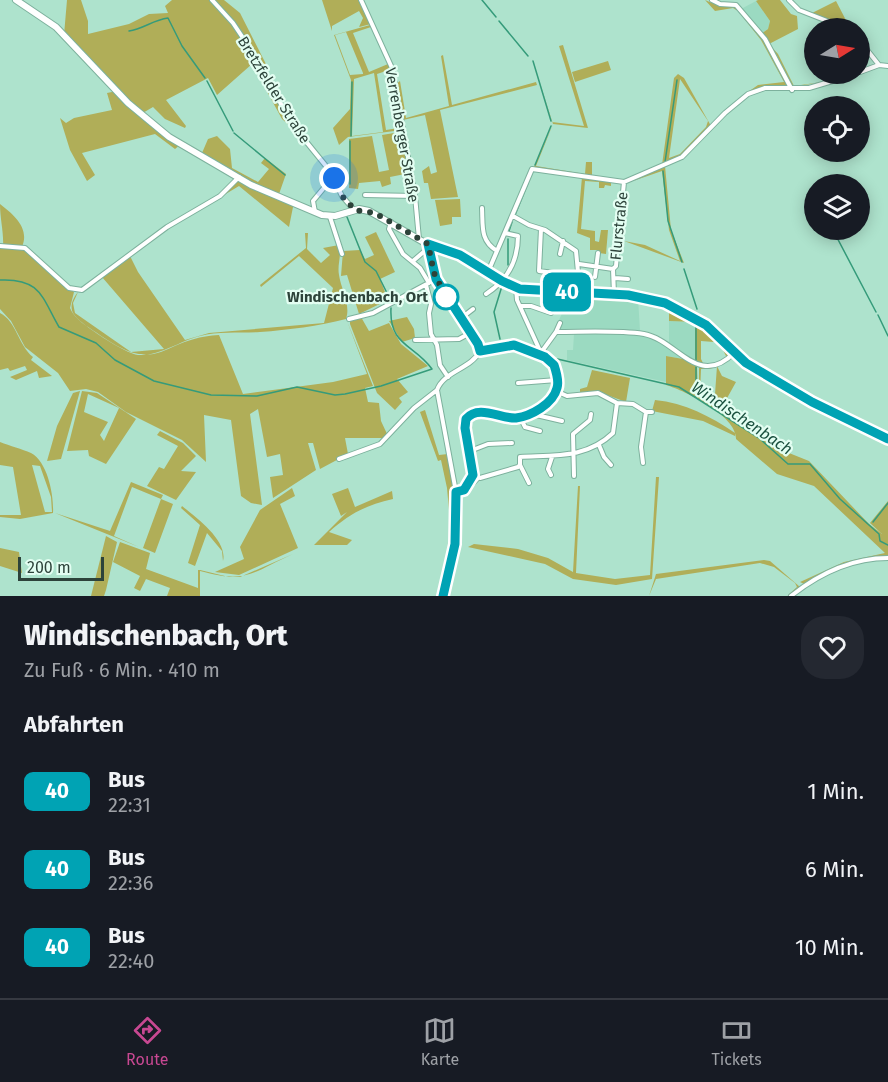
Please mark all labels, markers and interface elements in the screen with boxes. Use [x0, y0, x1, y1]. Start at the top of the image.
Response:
north arrow [804, 18, 870, 84]
map controls [804, 18, 870, 240]
street label: Bretzfelder Straße [234, 33, 314, 147]
street label: Verrenberger Straße [381, 66, 423, 204]
button: locate [804, 96, 870, 162]
your location [319, 163, 349, 193]
button: layers [804, 174, 870, 240]
street label: Flurstraße [606, 191, 632, 261]
line badge: 40 [540, 272, 594, 312]
text: 40 [555, 279, 579, 305]
marker: Windischenbach, Ort [433, 284, 459, 310]
place label: Windischenbach, Ort [287, 288, 428, 306]
water label: Windischenbach [688, 377, 796, 459]
scale bar [18, 554, 104, 582]
text: 200 m [27, 558, 71, 577]
button: heart [801, 616, 864, 679]
text: Windischenbach, Ort [24, 619, 288, 652]
text: Zu Fuß · 6 Min. · 410 m [24, 658, 220, 682]
text: Abfahrten [24, 711, 124, 738]
text: Bus [108, 766, 145, 793]
text: 40 [45, 778, 69, 804]
text: 1 Min. [807, 778, 864, 805]
text: 22:31 [108, 793, 151, 817]
text: Bus [108, 844, 145, 871]
text: 40 [45, 856, 69, 882]
text: 6 Min. [805, 856, 864, 883]
text: 22:36 [108, 871, 153, 895]
text: Bus [108, 922, 145, 949]
text: 40 [45, 934, 69, 960]
text: 10 Min. [795, 934, 864, 961]
text: 22:40 [108, 949, 154, 973]
tab: Route [126, 1014, 168, 1069]
tab: Karte [421, 1014, 459, 1069]
tab: Tickets [711, 1014, 762, 1069]

